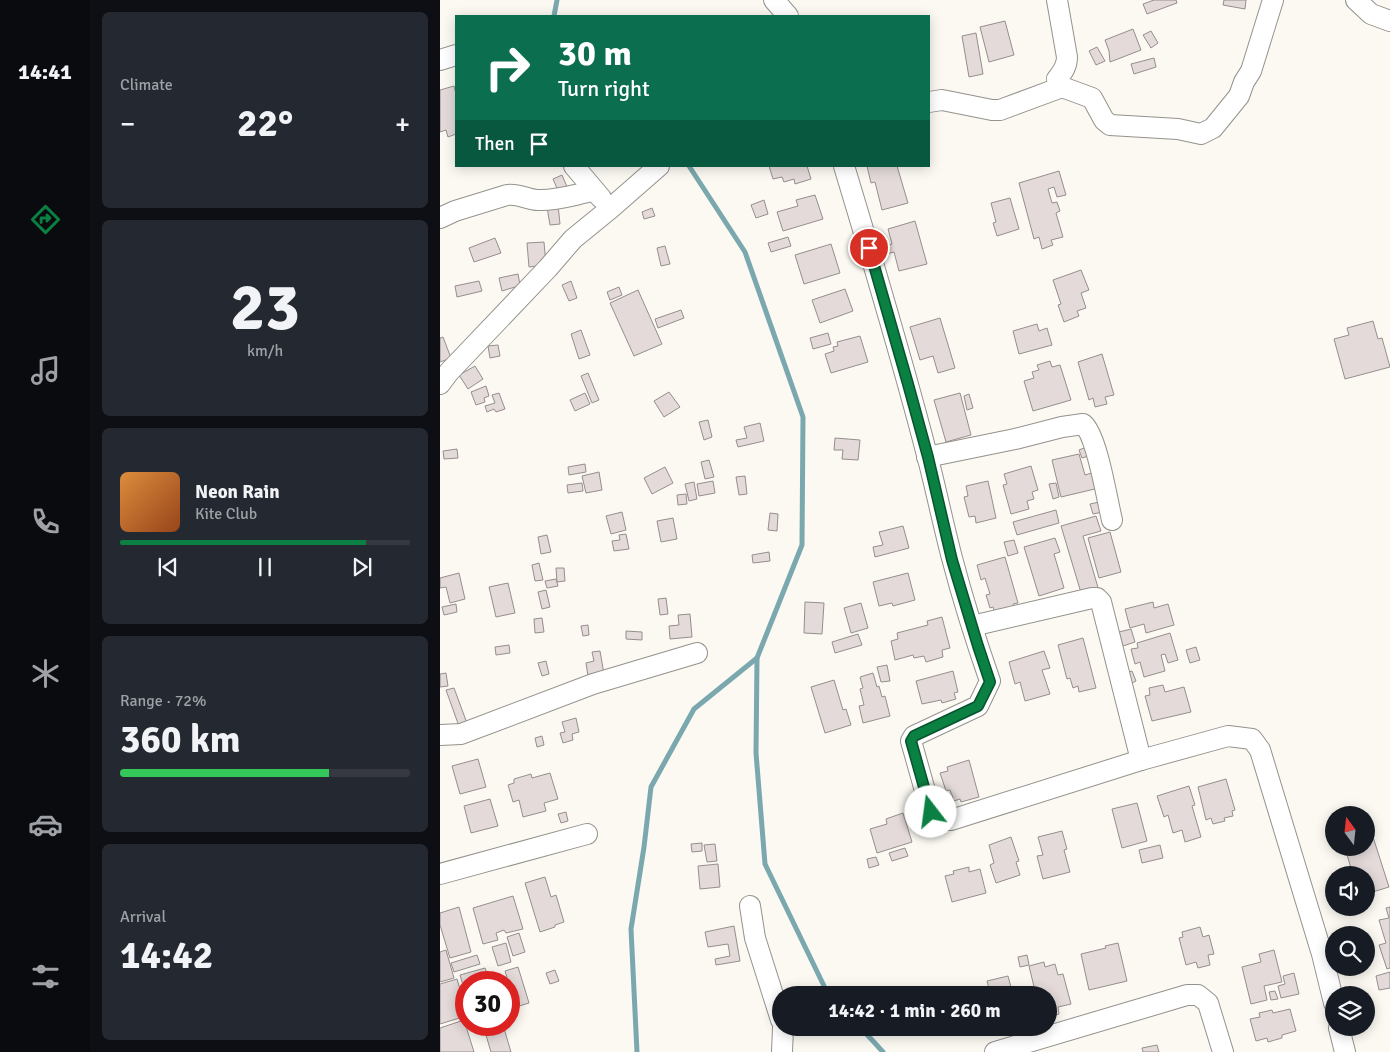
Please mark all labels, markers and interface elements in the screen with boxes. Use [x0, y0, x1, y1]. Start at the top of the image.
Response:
text: 30 m [558, 32, 632, 75]
icon: right [475, 35, 540, 100]
text: 14:41 [18, 58, 72, 85]
text: Climate [120, 75, 173, 95]
text: Turn right [558, 75, 650, 102]
text: 22° [237, 100, 293, 147]
text: − [120, 107, 135, 141]
text: + [395, 107, 410, 141]
icon: arrive [525, 130, 553, 158]
text: Then [475, 132, 515, 156]
icon: directions [28, 202, 63, 237]
pin [848, 227, 890, 269]
icon: arrive [855, 234, 883, 262]
text: 23 [230, 268, 300, 348]
text: km/h [247, 341, 283, 361]
icon: music [28, 353, 63, 388]
text: Neon Rain [195, 480, 280, 504]
icon: phone [28, 504, 63, 539]
text: Kite Club [195, 504, 257, 524]
icon: previous [154, 553, 182, 581]
icon: pause [251, 553, 279, 581]
icon: next [348, 553, 376, 581]
icon: climate [28, 656, 63, 691]
text: Range · 72% [120, 691, 206, 711]
text: 360 km [120, 716, 241, 763]
position arrow [904, 785, 956, 837]
north arrow [1325, 806, 1375, 856]
map controls [1325, 806, 1375, 1036]
icon: car [28, 807, 63, 842]
button: sound [1325, 866, 1375, 916]
text: Arrival [120, 907, 166, 927]
button: search [1325, 926, 1375, 976]
text: 14:42 [120, 932, 213, 979]
icon: filters [28, 959, 63, 994]
speed limit sign: 30 [455, 971, 520, 1036]
button: layers [1325, 986, 1375, 1036]
text: 14:42 · 1 min · 260 m [828, 999, 1001, 1023]

